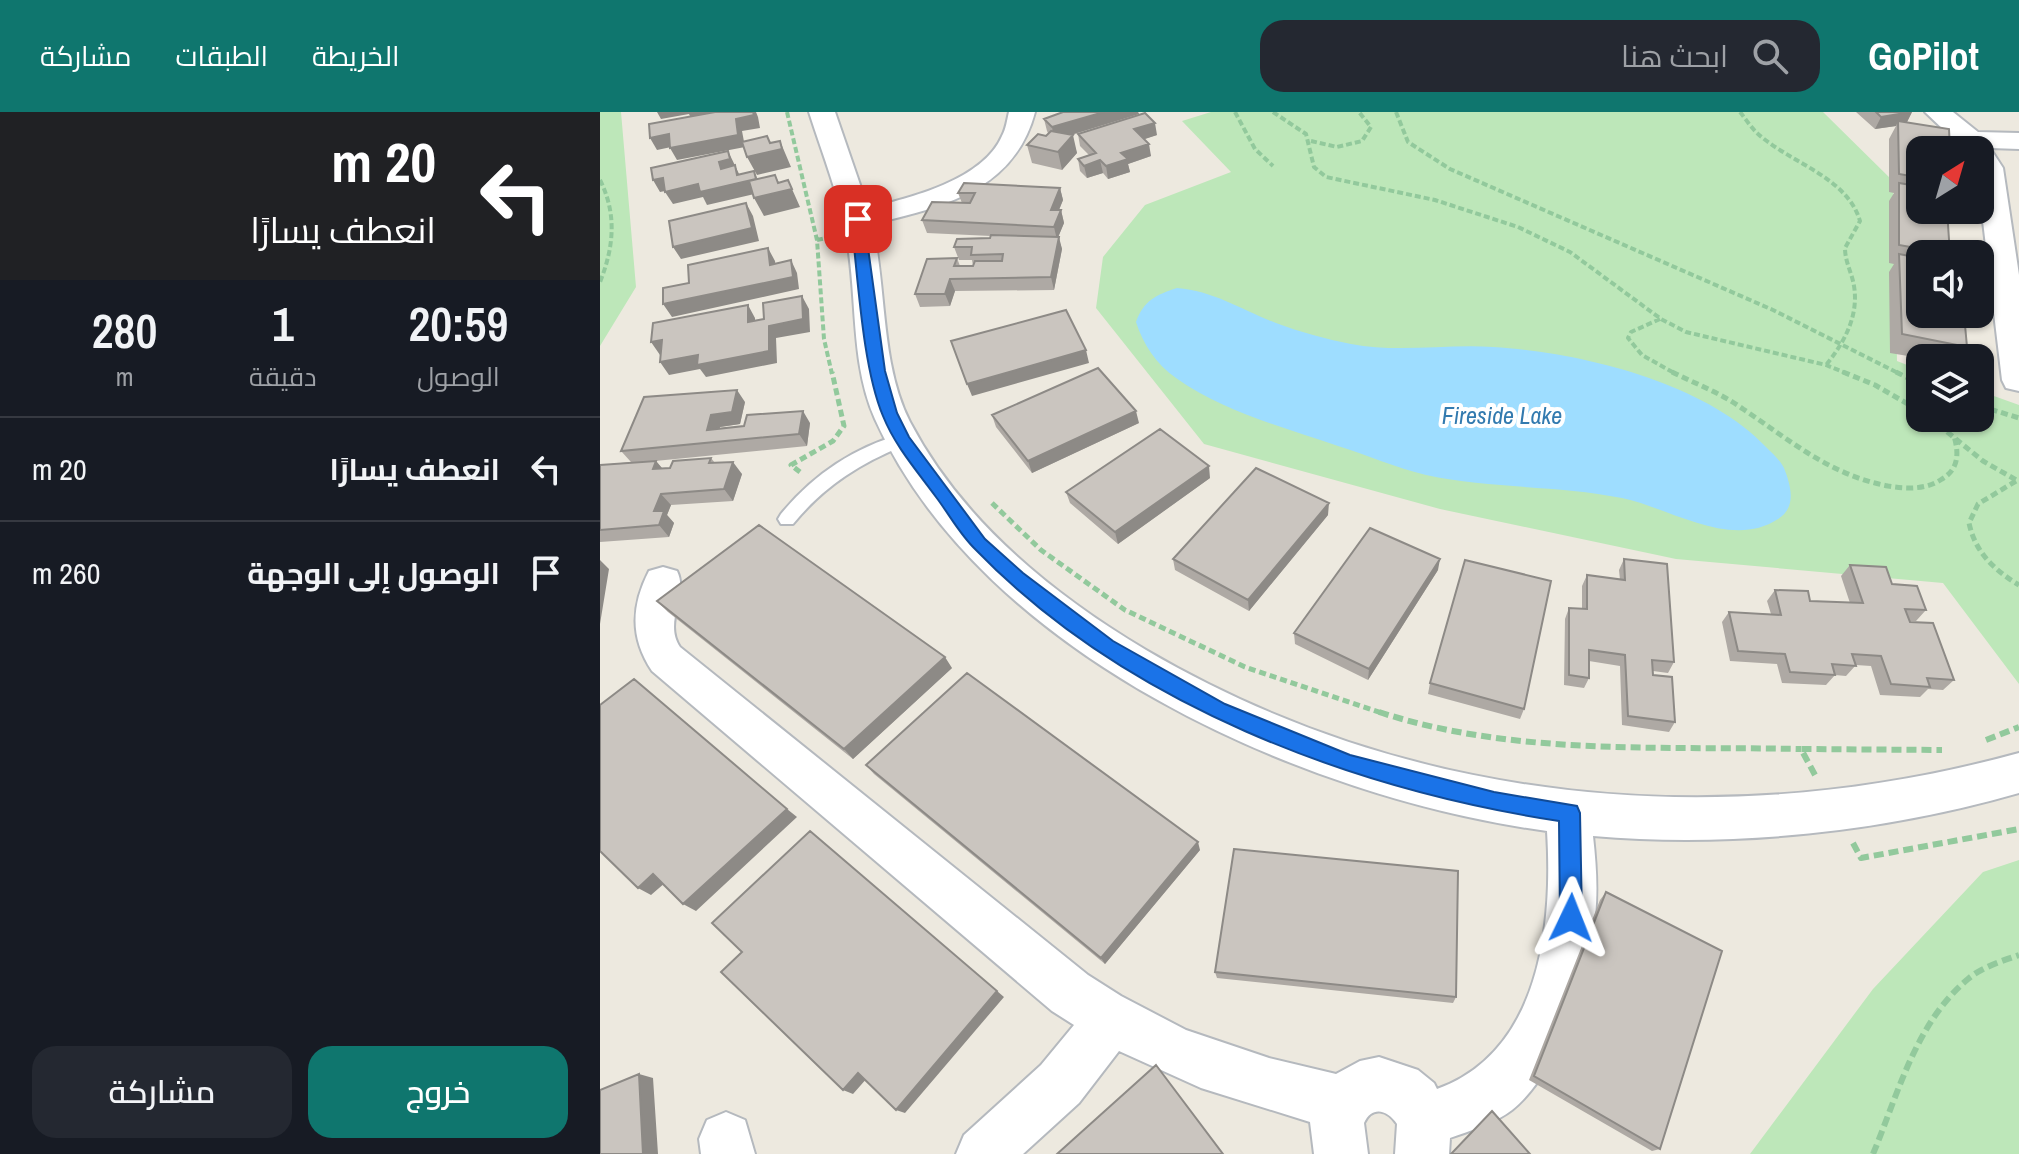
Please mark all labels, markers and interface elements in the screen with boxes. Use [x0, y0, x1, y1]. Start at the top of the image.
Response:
search box [1260, 20, 1820, 92]
text: GoPilot [1868, 31, 1979, 82]
icon: search [1748, 34, 1792, 78]
text: ابحث هنا [1621, 36, 1728, 76]
text: مشاركة [40, 37, 131, 75]
text: الطبقات [175, 37, 268, 75]
text: الخريطة [312, 37, 399, 75]
text: 20 m [331, 124, 436, 199]
north arrow [1906, 136, 1994, 224]
map controls [1906, 136, 1994, 432]
icon: left [464, 144, 568, 248]
pin [824, 185, 892, 253]
icon: arrive [836, 197, 880, 241]
text: انعطف يسارًا [250, 206, 436, 254]
button: sound [1906, 240, 1994, 328]
text: 1 [272, 291, 294, 356]
text: 20:59 [408, 291, 508, 356]
text: 280 [92, 298, 157, 363]
button: layers [1906, 344, 1994, 432]
text: m [116, 359, 133, 394]
text: دقيقة [249, 359, 317, 394]
text: الوصول [417, 359, 500, 394]
water label: Fireside Lake [1442, 399, 1562, 431]
icon: left [524, 447, 568, 491]
text: 20 m [32, 449, 87, 489]
text: انعطف يسارًا [330, 449, 500, 489]
icon: arrive [524, 551, 568, 595]
text: 260 m [32, 553, 100, 593]
text: الوصول إلى الوجهة [247, 553, 500, 593]
position arrow [1529, 876, 1613, 960]
button: مشاركة [32, 1046, 292, 1138]
button: خروج [308, 1046, 568, 1138]

